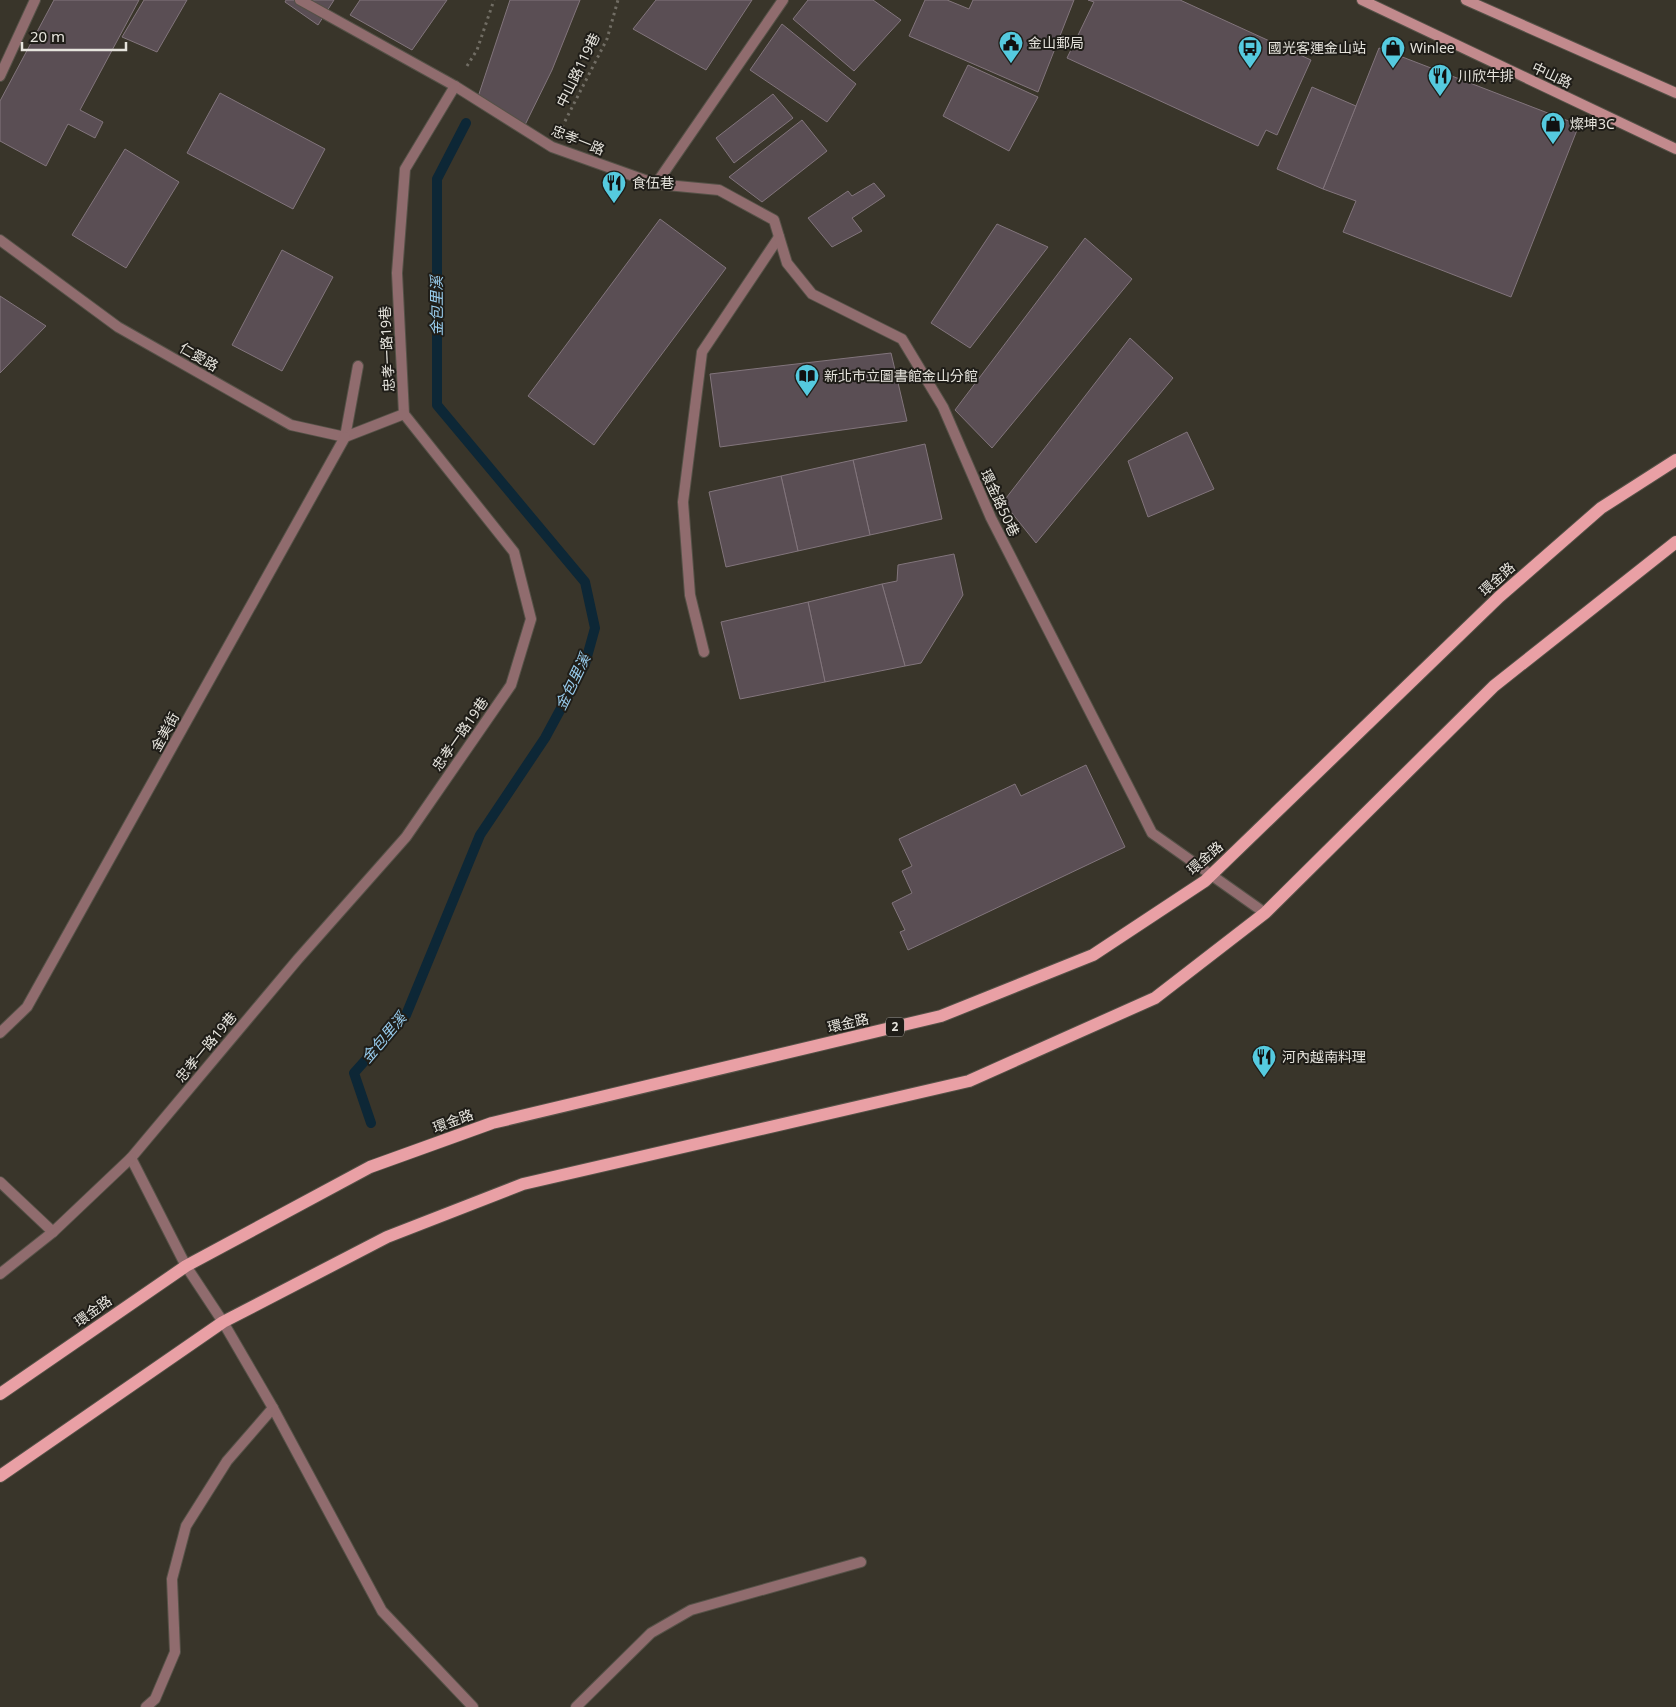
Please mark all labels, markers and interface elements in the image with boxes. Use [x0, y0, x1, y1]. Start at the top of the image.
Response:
scale bar [22, 20, 126, 52]
text: 20 m [30, 26, 65, 46]
street label: 中山路119巷 [551, 30, 604, 110]
public building icon: 金山郵局 [998, 30, 1024, 64]
place label: 金山郵局 [1028, 33, 1084, 52]
bus stop icon: 國光客運金山站 [1237, 35, 1263, 69]
shop icon: Winlee [1380, 35, 1406, 69]
place label: 國光客運金山站 [1268, 38, 1366, 57]
place label: Winlee [1410, 38, 1455, 57]
street label: 中山路 [1529, 57, 1575, 92]
restaurant icon: 川欣牛排 [1427, 63, 1453, 97]
place label: 川欣牛排 [1458, 66, 1514, 85]
shop icon: 燦坤3C [1540, 111, 1566, 145]
place label: 燦坤3C [1570, 114, 1615, 133]
street label: 忠孝一路 [549, 120, 608, 159]
restaurant icon: 食伍巷 [601, 170, 627, 204]
place label: 食伍巷 [632, 173, 674, 192]
water label: 金包里溪 [426, 274, 446, 336]
street label: 忠孝一路19巷 [375, 306, 398, 392]
street label: 仁愛路 [176, 338, 222, 375]
library icon: 新北市立圖書館金山分館 [794, 363, 820, 397]
place label: 新北市立圖書館金山分館 [824, 366, 978, 385]
street label: 環金路50巷 [977, 466, 1024, 539]
street label: 環金路 [1475, 558, 1519, 600]
water label: 金包里溪 [550, 648, 595, 713]
street label: 忠孝一路19巷 [427, 693, 492, 774]
street label: 金美街 [146, 709, 183, 755]
street label: 環金路 [1183, 837, 1227, 879]
water label: 金包里溪 [356, 1006, 411, 1067]
street label: 忠孝一路19巷 [171, 1008, 241, 1086]
street label: 環金路 [825, 1009, 870, 1036]
road number: 2 [886, 1018, 904, 1036]
restaurant icon: 河內越南料理 [1251, 1044, 1277, 1078]
place label: 河內越南料理 [1282, 1047, 1366, 1066]
street label: 環金路 [430, 1104, 476, 1137]
street label: 環金路 [70, 1291, 115, 1330]

